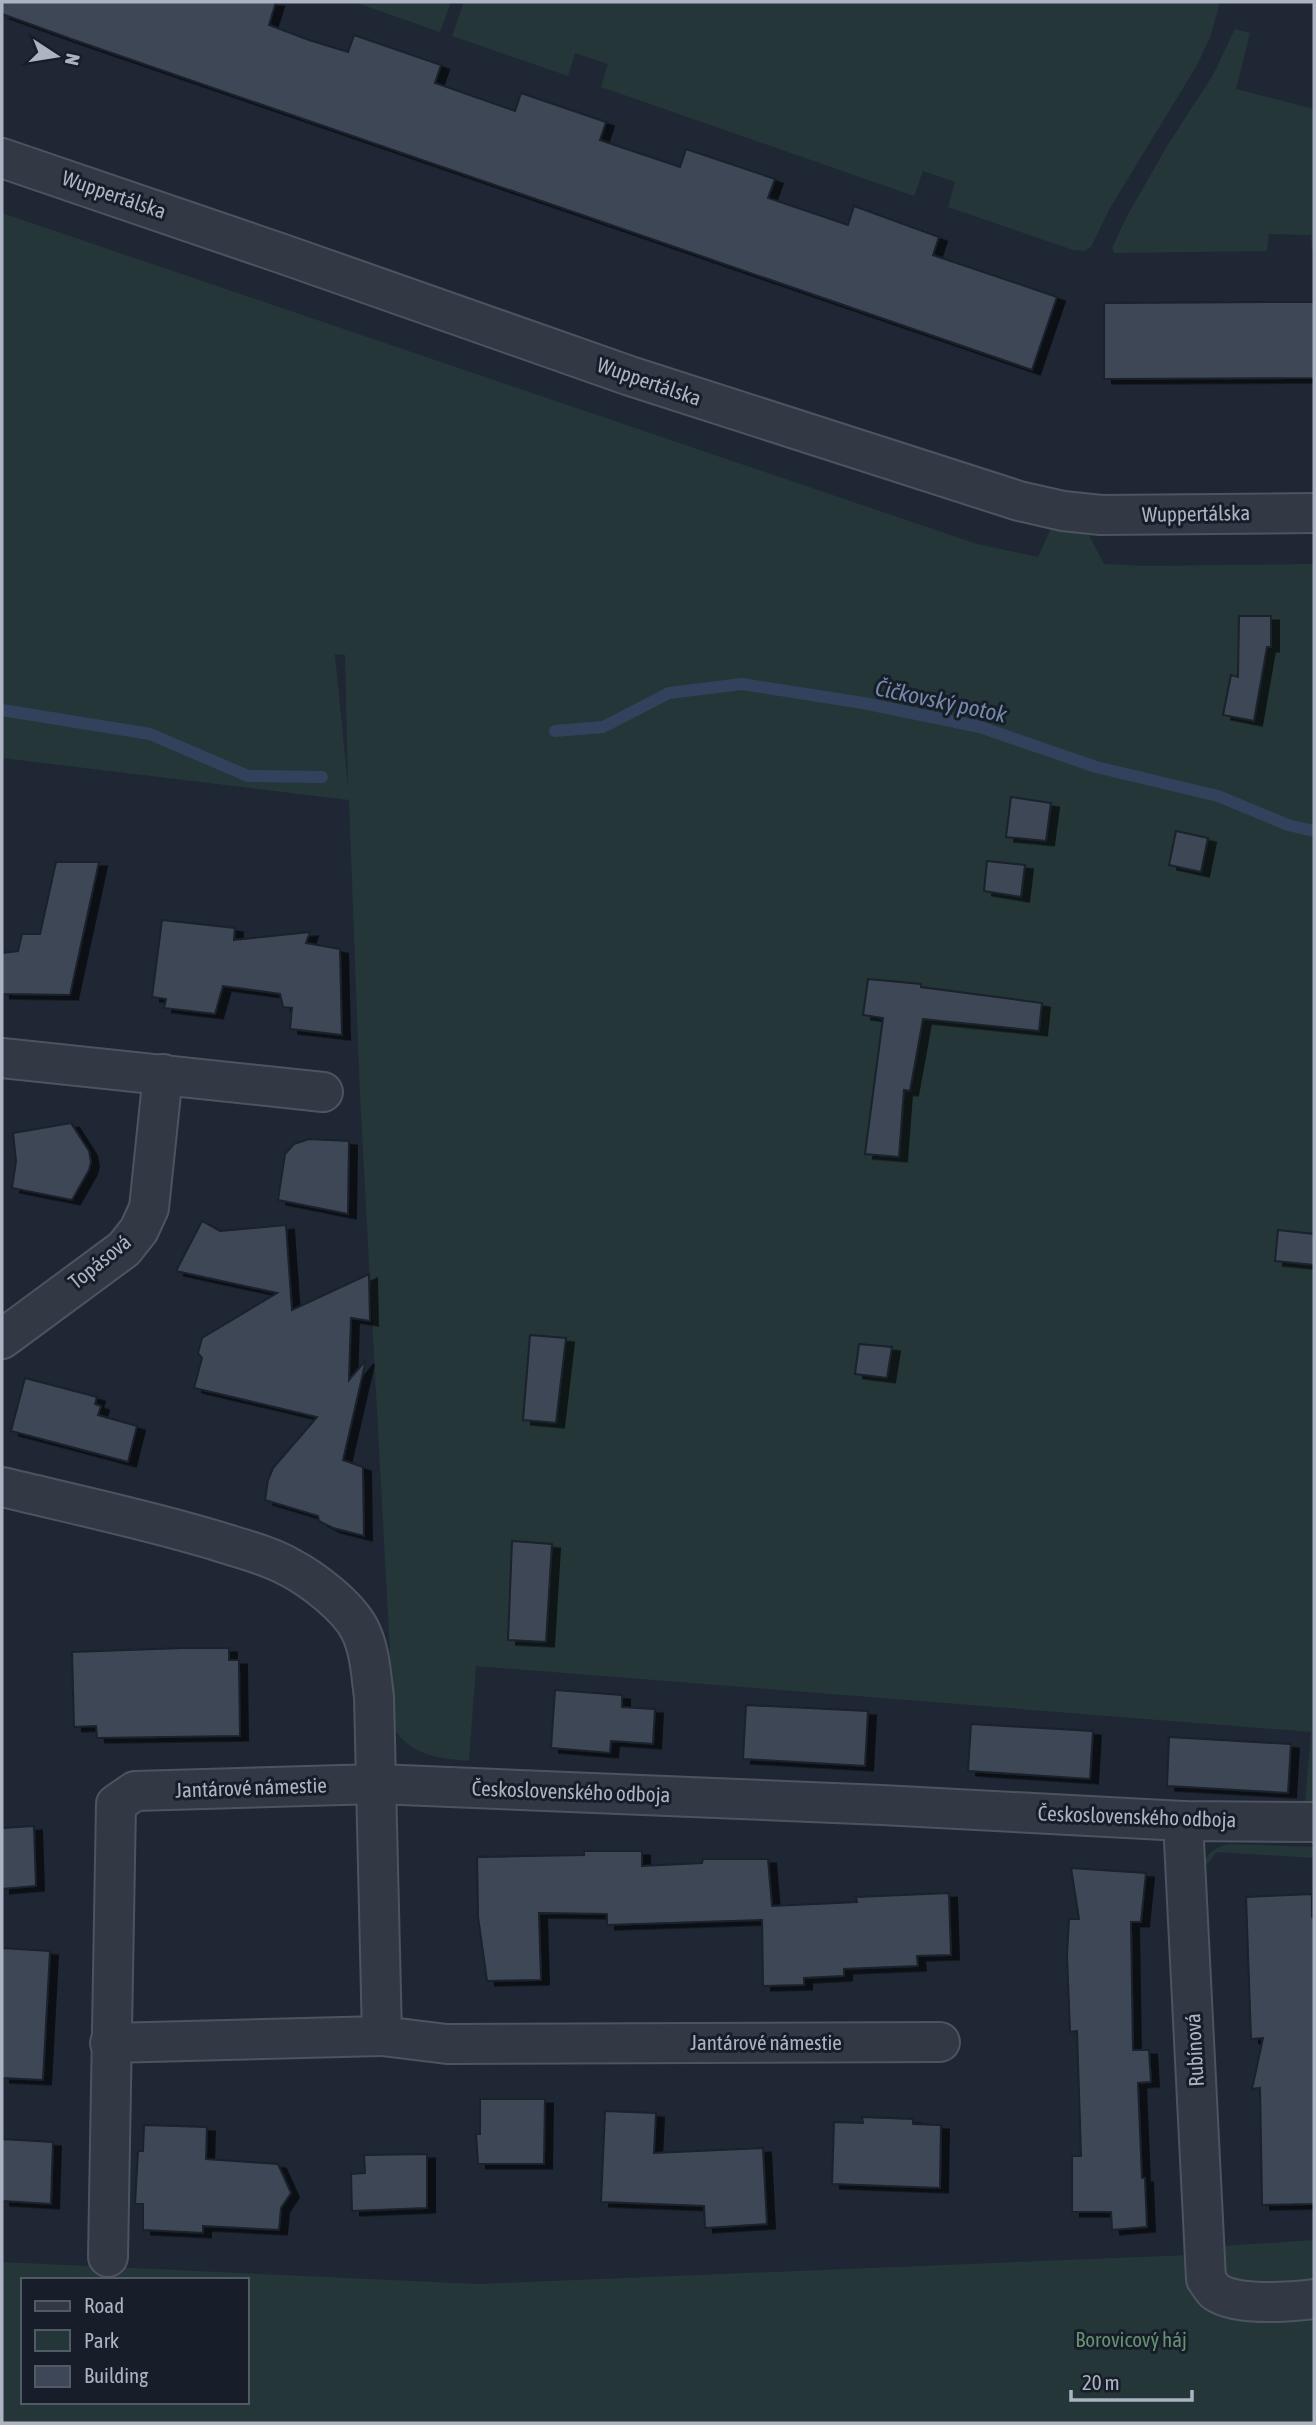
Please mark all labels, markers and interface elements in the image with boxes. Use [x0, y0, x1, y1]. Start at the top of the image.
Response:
north arrow [21, 21, 91, 91]
text: N [61, 52, 85, 67]
street label: Wuppertálska [59, 165, 169, 223]
street label: Wuppertálska [594, 352, 704, 410]
street label: Wuppertálska [1142, 500, 1250, 526]
water label: Čičkovský potok [873, 674, 1010, 728]
street label: Topásová [64, 1229, 135, 1293]
street label: Jantárové námestie [175, 1772, 327, 1802]
street label: Československého odboja [471, 1776, 671, 1806]
street label: Československého odboja [1037, 1801, 1237, 1831]
street label: Rubínová [1180, 2013, 1208, 2087]
street label: Jantárové námestie [690, 2030, 842, 2054]
legend [21, 2278, 248, 2404]
text: Road [84, 2293, 124, 2317]
park label: Borovicový háj [1075, 2327, 1187, 2351]
text: Park [84, 2328, 119, 2352]
scale bar [1071, 2358, 1192, 2402]
text: Building [84, 2363, 148, 2387]
text: 20 m [1082, 2370, 1120, 2394]

